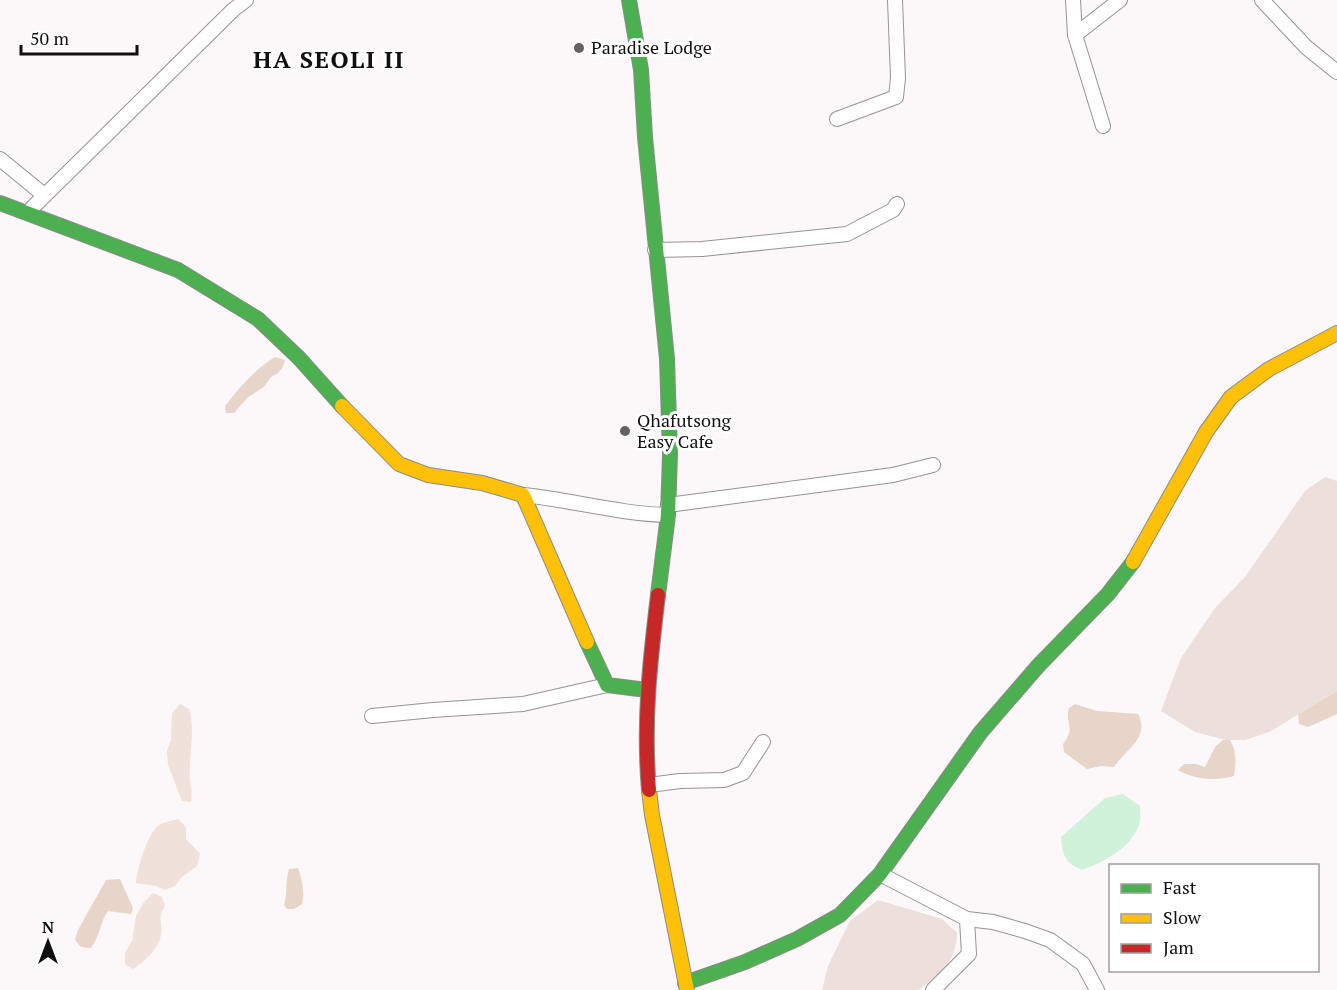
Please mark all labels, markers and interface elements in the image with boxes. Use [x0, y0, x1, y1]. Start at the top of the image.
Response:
scale bar [21, 18, 136, 56]
text: 50 m [30, 26, 70, 50]
place label: Paradise Lodge [591, 35, 712, 59]
marker: Paradise Lodge [572, 41, 586, 55]
district label: HA SEOLI II [253, 43, 405, 75]
place label: Qhafutsong Easy Cafe [637, 408, 732, 453]
marker: Qhafutsong Easy Cafe [618, 424, 632, 438]
legend [1109, 864, 1319, 972]
text: Fast [1163, 875, 1197, 899]
text: Slow [1163, 905, 1202, 929]
north arrow [18, 912, 78, 972]
text: N [42, 916, 54, 938]
text: Jam [1163, 935, 1194, 959]

